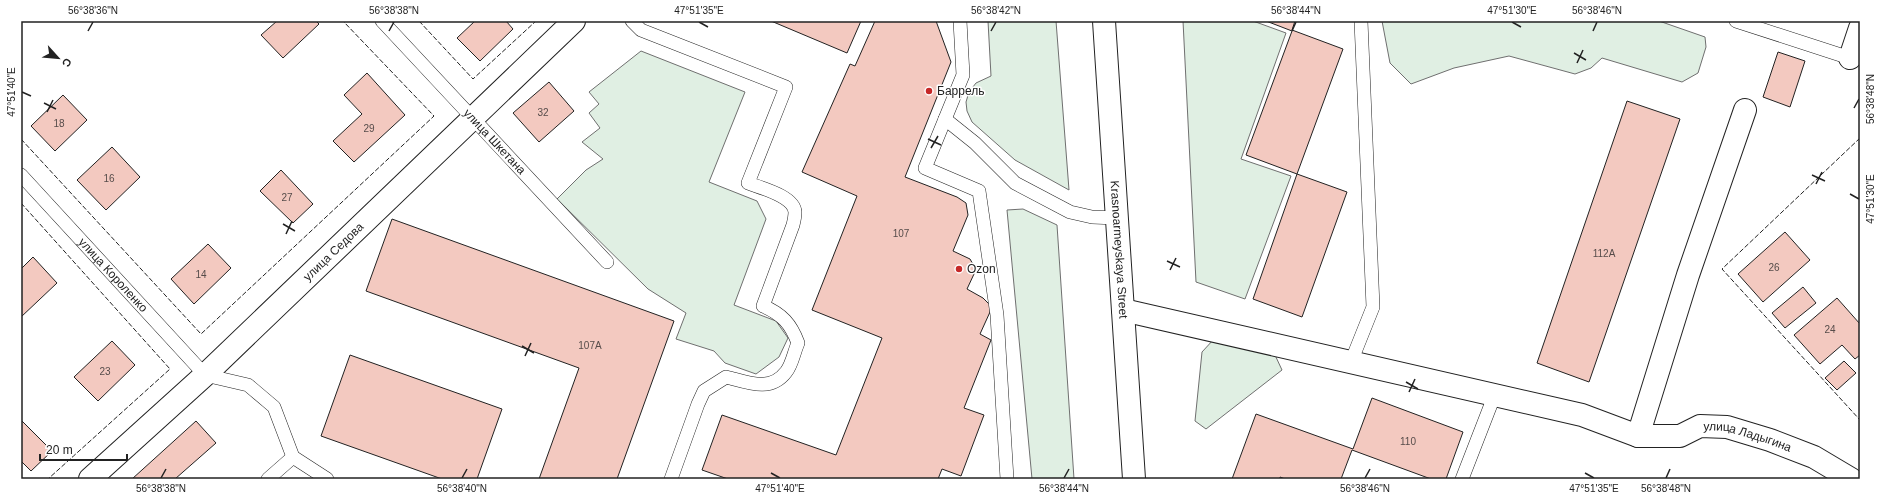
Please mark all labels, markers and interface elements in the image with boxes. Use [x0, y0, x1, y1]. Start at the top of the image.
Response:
text: 56°38'36"N [68, 5, 118, 16]
text: 56°38'38"N [369, 5, 419, 16]
text: 47°51'35"E [674, 5, 724, 16]
text: 56°38'42"N [971, 5, 1021, 16]
text: 56°38'44"N [1271, 5, 1321, 16]
text: 47°51'30"E [1487, 5, 1537, 16]
text: 56°38'46"N [1572, 5, 1622, 16]
north arrow [38, 38, 78, 78]
text: С [60, 56, 74, 69]
text: 47°51'40"E [6, 67, 17, 117]
text: 56°38'48"N [1865, 74, 1876, 124]
place label: Баррель [937, 84, 984, 98]
marker: Баррель [924, 86, 934, 96]
street label: улица Шкетана [461, 106, 529, 177]
house number: 32 [537, 107, 549, 118]
house number: 18 [53, 118, 65, 129]
house number: 29 [363, 123, 375, 134]
house number: 16 [103, 173, 115, 184]
text: 47°51'30"E [1865, 174, 1876, 224]
street label: Krasnoarmeyskaya Street [1107, 180, 1131, 320]
house number: 27 [281, 192, 293, 203]
street label: улица Седова [300, 220, 367, 284]
house number: 107 [893, 228, 910, 239]
street label: улица Короленко [76, 235, 151, 315]
house number: 112А [1593, 248, 1616, 259]
place label: Ozon [967, 262, 996, 276]
house number: 26 [1768, 262, 1780, 273]
marker: Ozon [954, 264, 964, 274]
house number: 14 [195, 269, 207, 280]
house number: 24 [1824, 324, 1836, 335]
house number: 107А [578, 340, 602, 351]
house number: 23 [99, 366, 111, 377]
street label: улица Ладыгина [1703, 419, 1794, 455]
scale bar [40, 436, 127, 462]
house number: 110 [1400, 436, 1416, 447]
text: 20 m [46, 443, 73, 457]
text: 56°38'38"N [136, 483, 186, 494]
text: 56°38'40"N [437, 483, 487, 494]
text: 47°51'40"E [755, 483, 805, 494]
text: 56°38'44"N [1039, 483, 1089, 494]
text: 56°38'46"N [1340, 483, 1390, 494]
text: 47°51'35"E [1569, 483, 1619, 494]
text: 56°38'48"N [1641, 483, 1691, 494]

